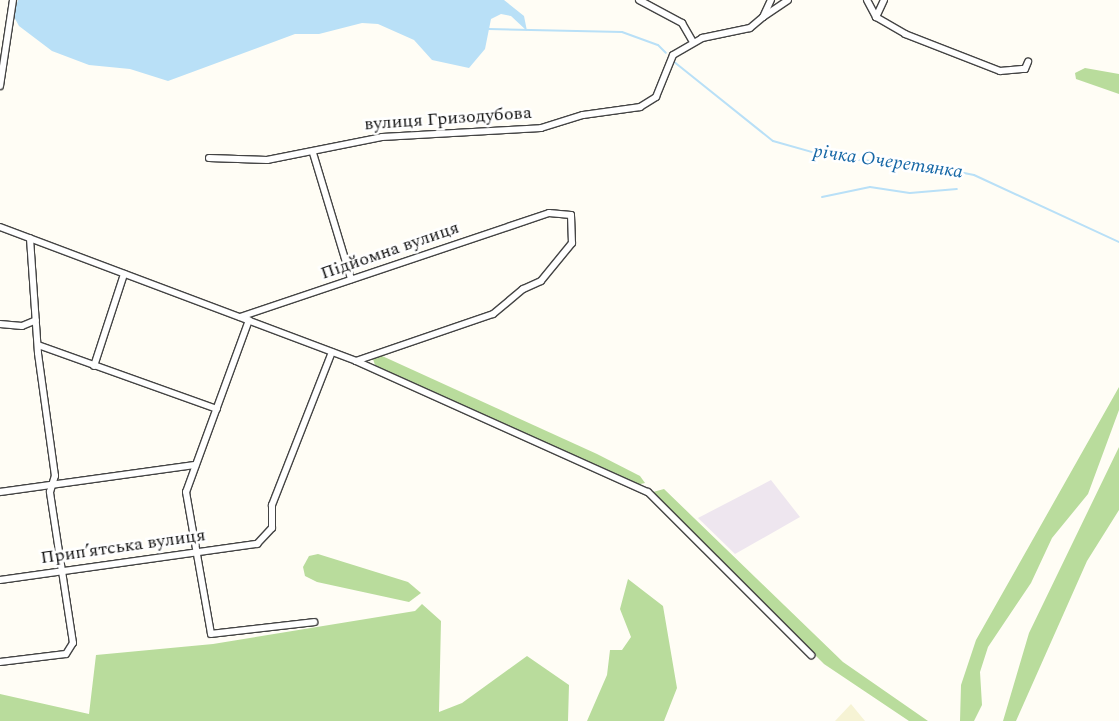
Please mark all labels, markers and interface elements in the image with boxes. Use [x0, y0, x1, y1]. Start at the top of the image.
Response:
street label: вулиця Гризодубова [363, 102, 533, 136]
water label: річка Очеретянка [812, 140, 964, 184]
street label: Підйомна вулиця [318, 217, 462, 285]
street label: Прип’ятська вулиця [39, 525, 207, 569]

